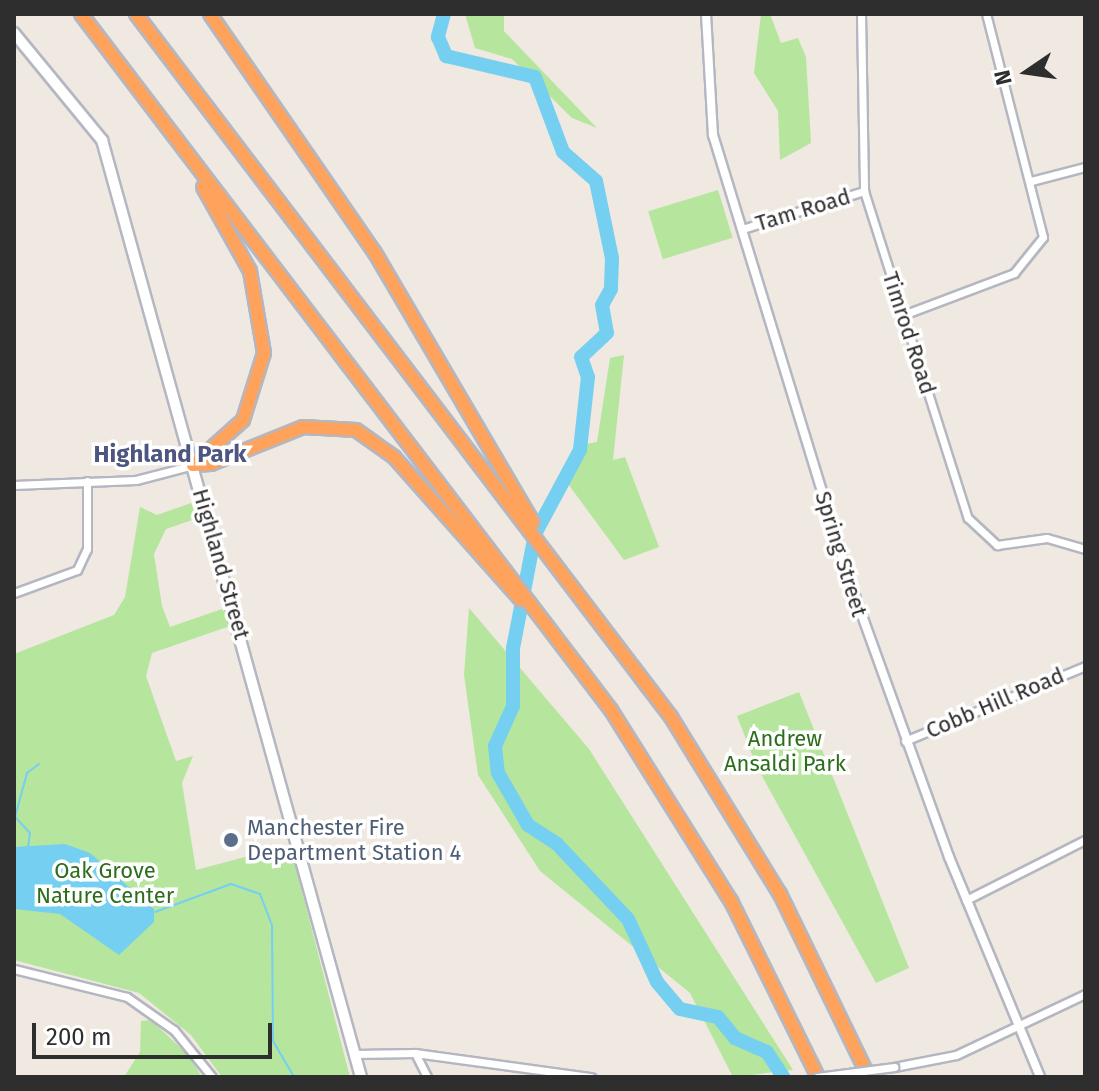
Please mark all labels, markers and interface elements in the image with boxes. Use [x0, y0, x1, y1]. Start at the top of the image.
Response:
north arrow [987, 32, 1067, 112]
text: N [988, 67, 1018, 88]
street label: Tam Road [752, 183, 854, 237]
street label: Timrod Road [877, 269, 941, 397]
district label: Highland Park [93, 441, 247, 469]
street label: Highland Street [187, 486, 255, 642]
street label: Spring Street [809, 488, 873, 620]
street label: Cobb Hill Road [922, 662, 1068, 744]
park label: Andrew Ansaldi Park [724, 725, 846, 776]
place label: Manchester Fire Department Station 4 [247, 814, 461, 866]
marker: Manchester Fire Department Station 4 [222, 831, 240, 849]
park label: Oak Grove Nature Center [36, 857, 174, 908]
scale bar [36, 1007, 276, 1057]
text: 200 m [46, 1023, 112, 1051]

